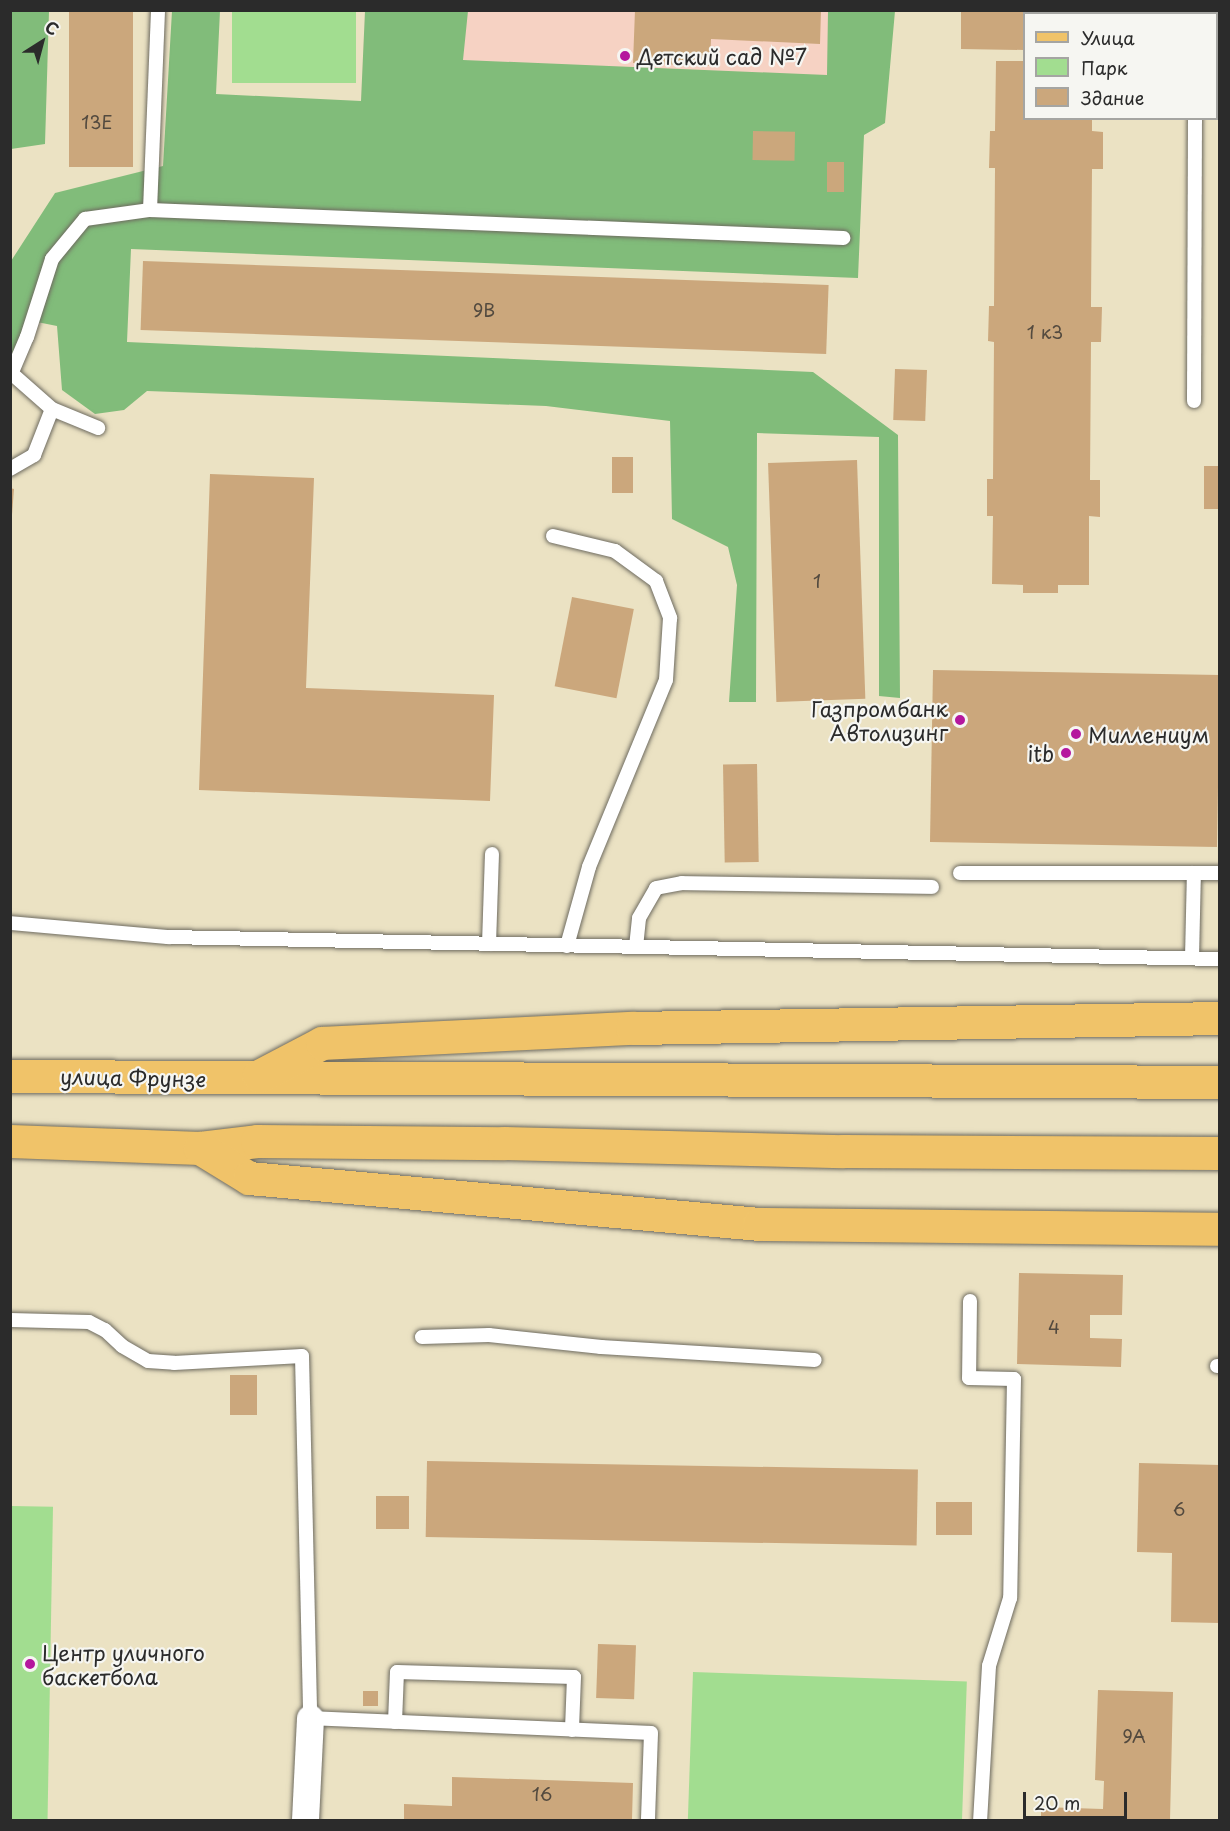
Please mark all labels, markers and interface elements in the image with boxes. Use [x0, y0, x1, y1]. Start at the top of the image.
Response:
north arrow [12, 12, 72, 72]
legend [1023, 12, 1218, 120]
text: С [41, 14, 65, 41]
text: Улица [1081, 24, 1135, 51]
place label: Детский сад №7 [637, 43, 809, 69]
marker: Детский сад №7 [618, 49, 632, 63]
text: Парк [1081, 54, 1127, 81]
text: Здание [1081, 84, 1144, 111]
house number: 13Е [81, 111, 113, 133]
house number: 9В [473, 299, 495, 321]
house number: 1 к3 [1027, 321, 1063, 343]
house number: 1 [813, 570, 821, 592]
place label: Газпромбанк Автолизинг [811, 695, 948, 745]
marker: Газпромбанк Автолизинг [953, 713, 967, 727]
place label: Миллениум [1088, 721, 1209, 747]
marker: Миллениум [1069, 727, 1083, 741]
place label: itb [1027, 740, 1054, 766]
marker: itb [1059, 746, 1073, 760]
street label: улица Фрунзе [59, 1063, 207, 1091]
house number: 4 [1048, 1316, 1060, 1338]
house number: 6 [1173, 1498, 1185, 1520]
place label: Центр уличного баскетбола [42, 1639, 206, 1689]
marker: Центр уличного баскетбола [23, 1657, 37, 1671]
house number: 9А [1122, 1725, 1146, 1747]
scale bar [1026, 1780, 1130, 1818]
house number: 16 [532, 1783, 552, 1805]
text: 20 m [1034, 1789, 1080, 1816]

